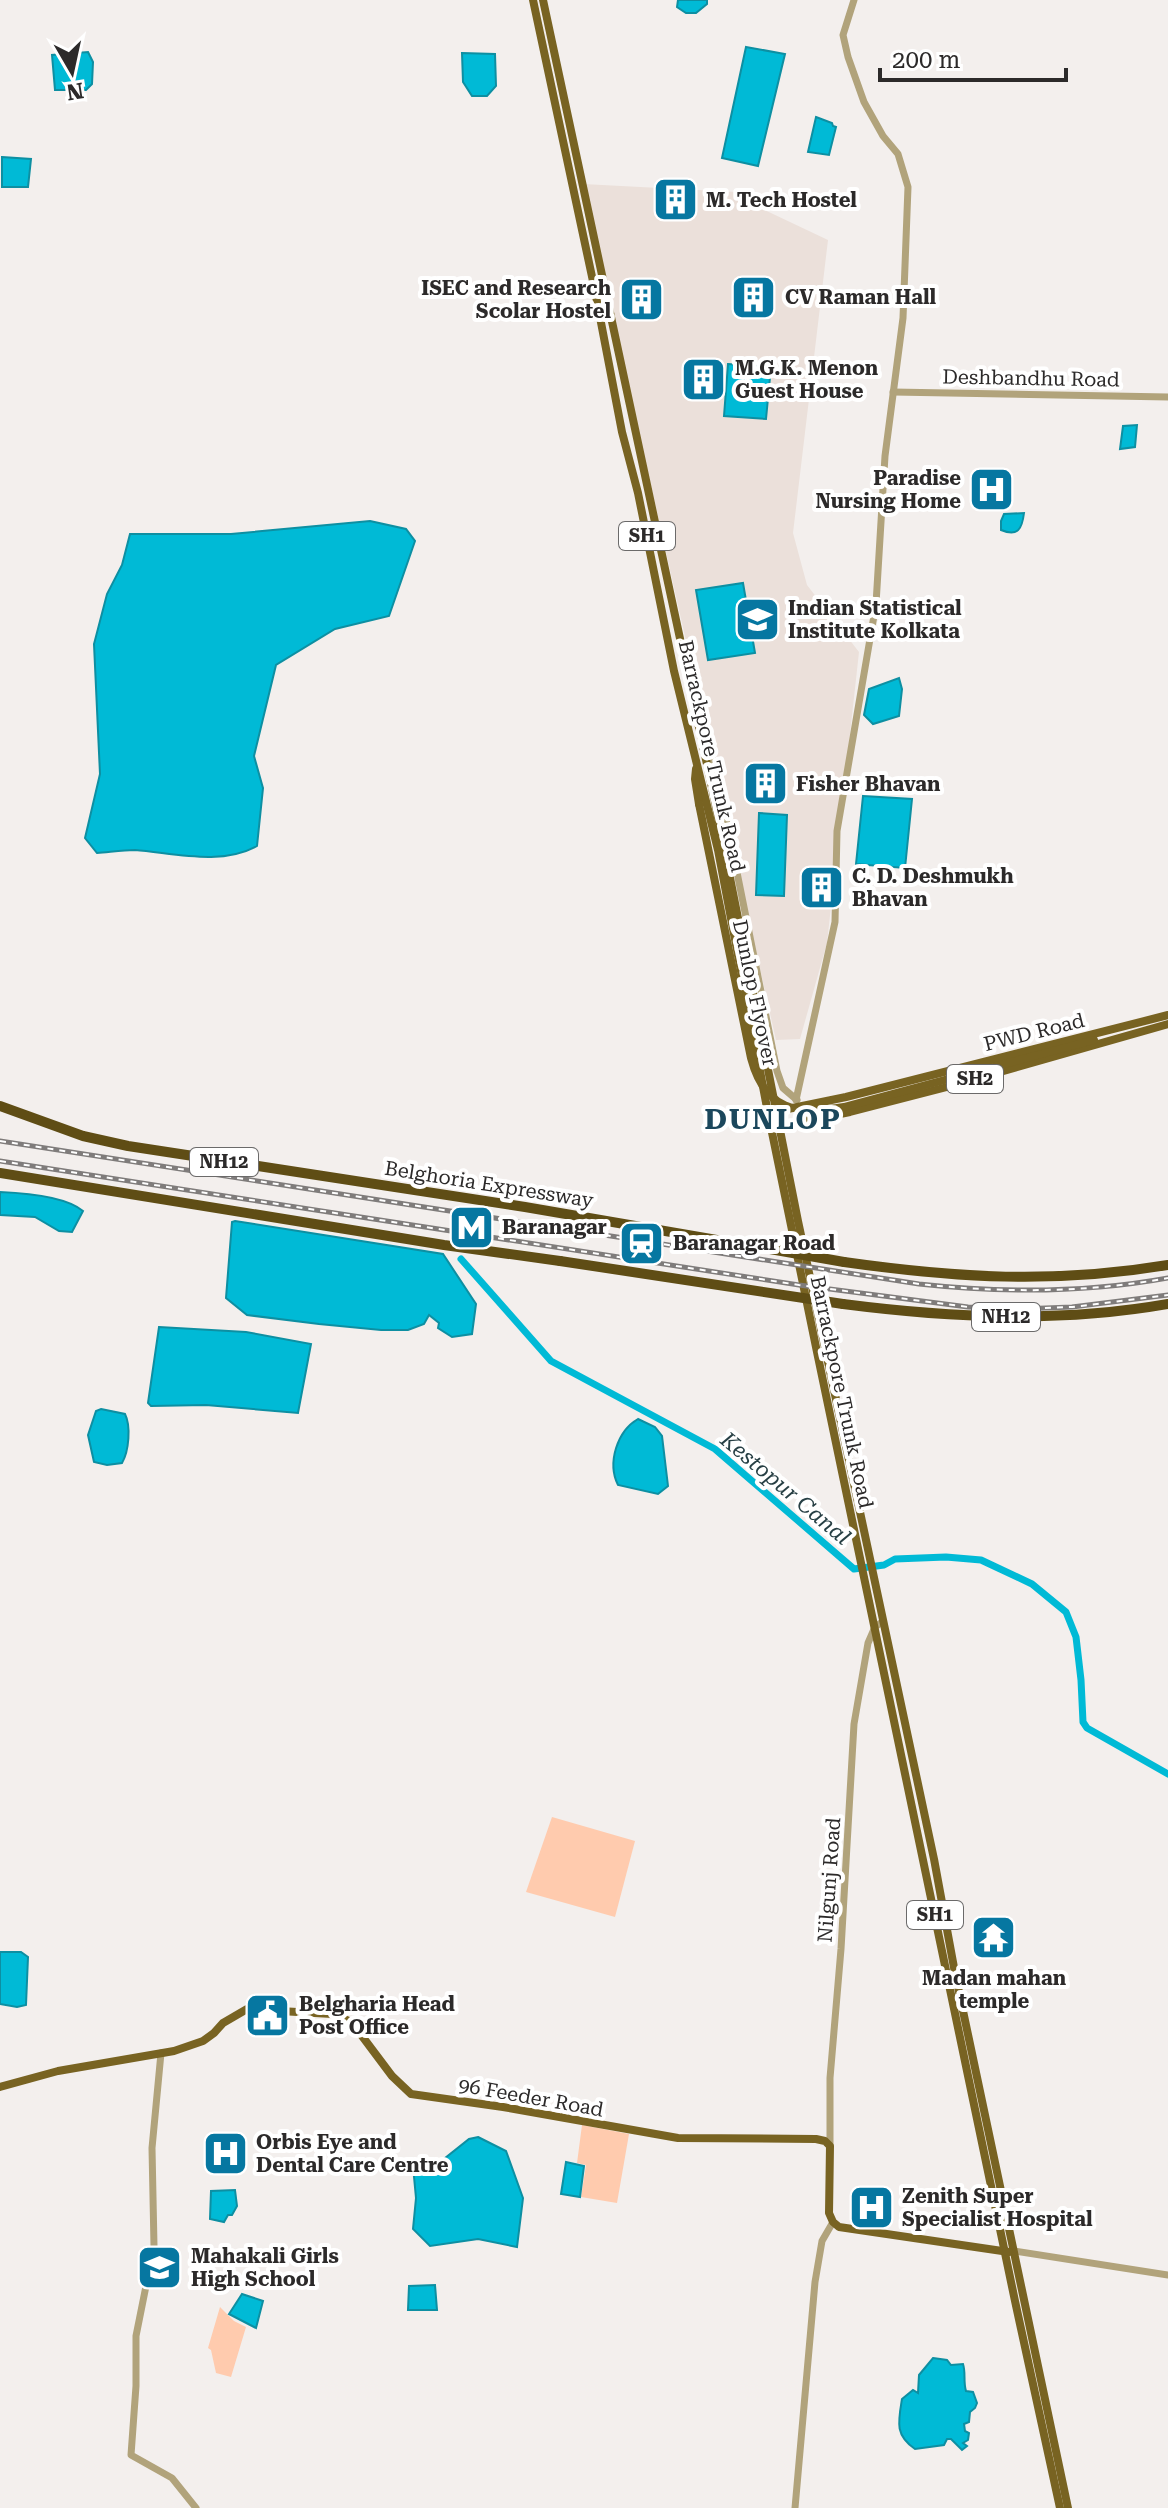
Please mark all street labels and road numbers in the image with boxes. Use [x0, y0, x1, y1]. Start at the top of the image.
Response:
street label: Deshbandhu Road [942, 364, 1120, 392]
road number: SH1 [619, 522, 675, 550]
street label: Barrackpore Trunk Road [674, 638, 750, 874]
street label: Dunlop Flyover [728, 918, 782, 1068]
street label: PWD Road [981, 1008, 1087, 1056]
road number: SH2 [947, 1065, 1003, 1093]
road number: NH12 [190, 1148, 258, 1176]
street label: Belghoria Expressway [383, 1156, 595, 1212]
street label: Barrackpore Trunk Road [806, 1273, 878, 1511]
road number: NH12 [972, 1303, 1040, 1331]
street label: Nilgunj Road [813, 1816, 845, 1943]
road number: SH1 [907, 1901, 963, 1929]
street label: 96 Feeder Road [457, 2072, 606, 2122]

